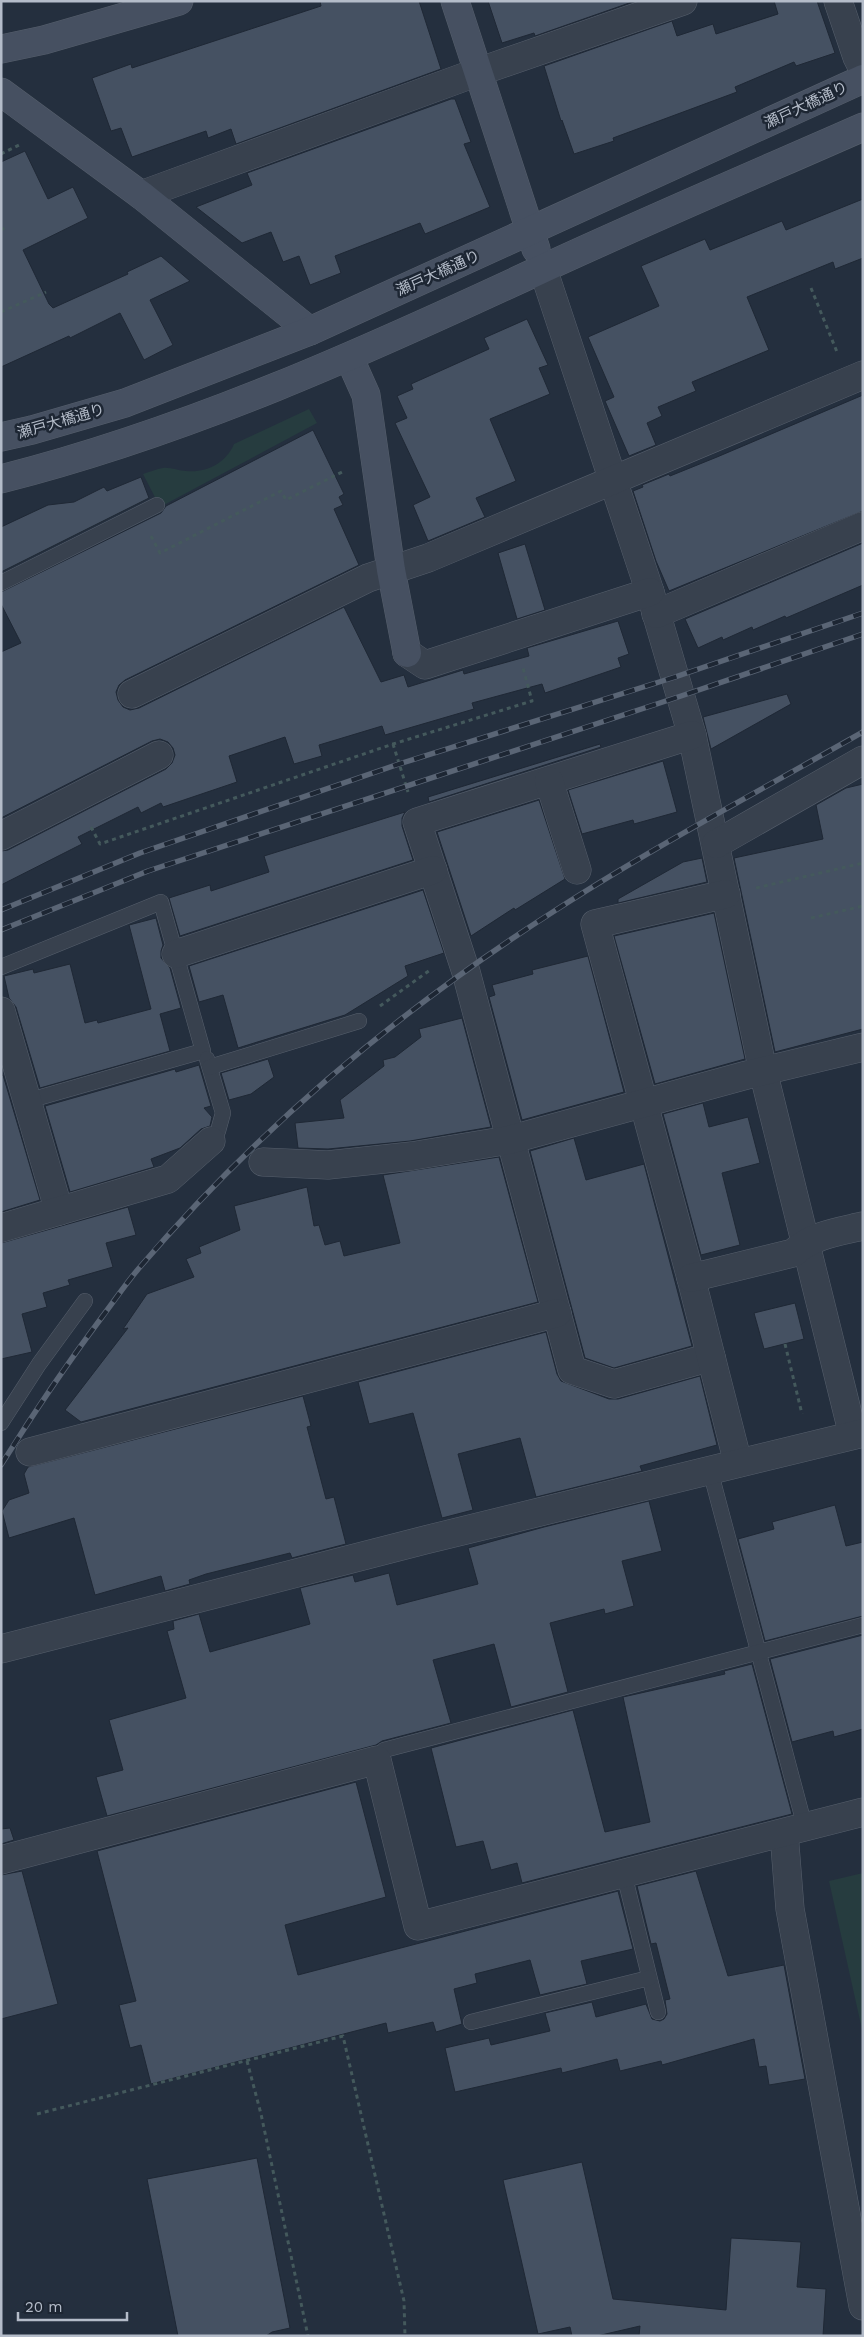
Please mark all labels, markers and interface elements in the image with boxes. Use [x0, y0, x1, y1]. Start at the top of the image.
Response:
street label: 瀬戸大橋通り [761, 78, 851, 132]
street label: 瀬戸大橋通り [393, 246, 483, 300]
street label: 瀬戸大橋通り [15, 400, 107, 442]
scale bar [18, 2290, 126, 2322]
text: 20 m [25, 2298, 63, 2316]

